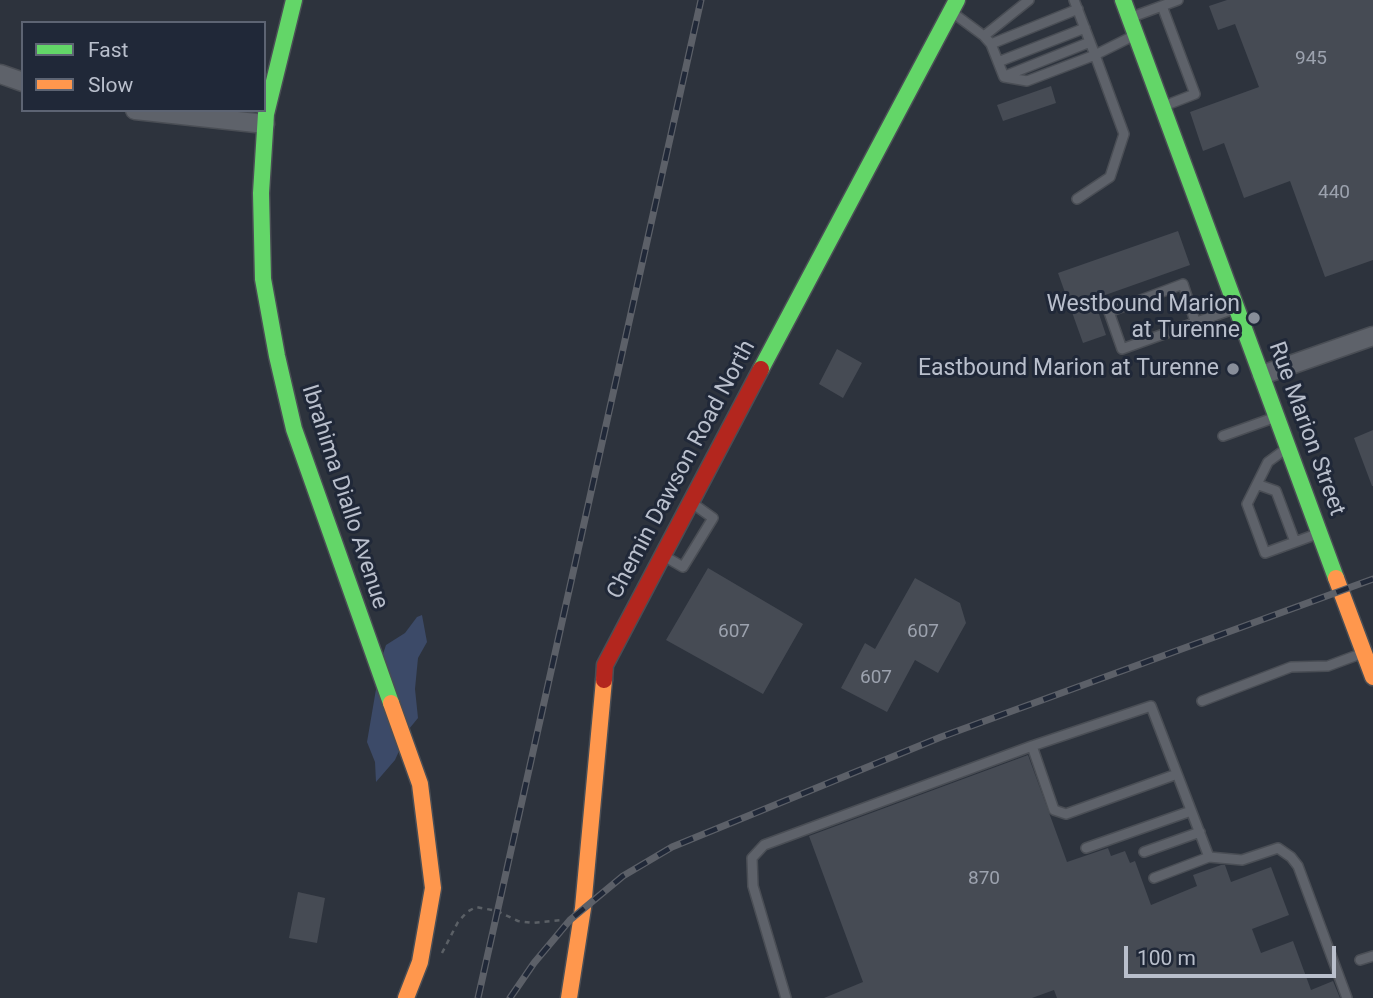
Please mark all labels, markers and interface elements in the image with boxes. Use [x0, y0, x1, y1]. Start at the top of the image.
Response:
legend [21, 21, 266, 112]
text: Fast [88, 38, 128, 62]
house number: 945 [1295, 48, 1327, 70]
text: Slow [88, 73, 133, 97]
house number: 440 [1318, 182, 1350, 204]
place label: Westbound Marion at Turenne [1046, 291, 1240, 345]
marker: Westbound Marion at Turenne [1246, 310, 1262, 326]
street label: Chemin Dawson Road North [602, 336, 762, 604]
street label: Rue Marion Street [1262, 338, 1350, 520]
place label: Eastbound Marion at Turenne [918, 355, 1219, 383]
marker: Eastbound Marion at Turenne [1225, 361, 1241, 377]
street label: Ibrahima Diallo Avenue [295, 381, 393, 613]
house number: 607 [718, 621, 750, 643]
house number: 607 [907, 621, 939, 643]
house number: 607 [860, 667, 892, 689]
house number: 870 [968, 868, 1000, 890]
scale bar [1128, 932, 1340, 976]
text: 100 m [1137, 946, 1196, 970]

